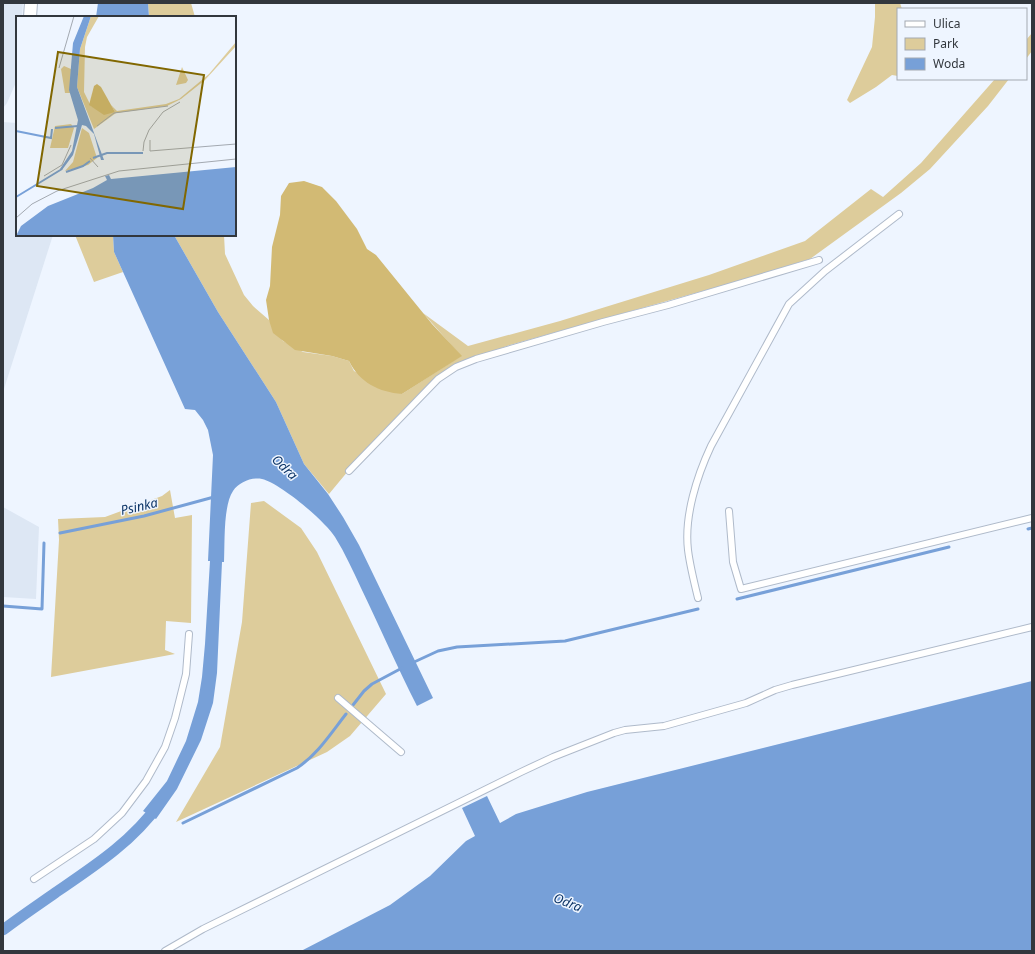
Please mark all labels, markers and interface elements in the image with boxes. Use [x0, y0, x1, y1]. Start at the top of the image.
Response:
legend [897, 8, 1027, 80]
text: Ulica [933, 15, 960, 32]
inset map [16, 16, 236, 236]
text: Park [933, 35, 959, 52]
text: Woda [933, 55, 965, 72]
water label: Odra [268, 450, 302, 484]
water label: Psinka [119, 493, 160, 519]
water label: Odra [551, 888, 585, 916]

